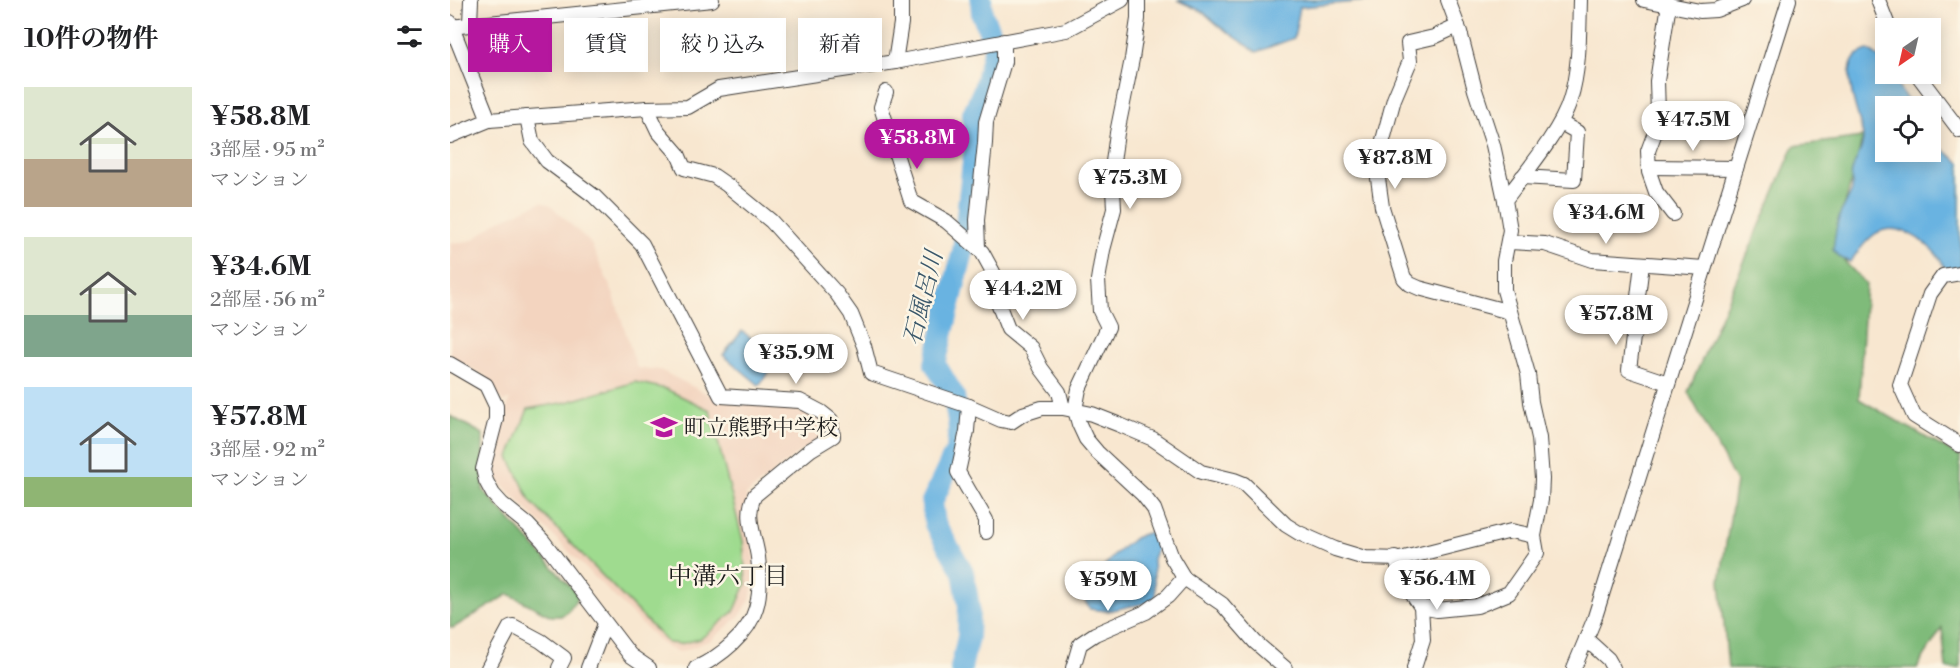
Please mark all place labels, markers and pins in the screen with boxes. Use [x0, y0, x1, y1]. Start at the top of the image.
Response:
pin: ¥47.5M [1644, 101, 1742, 152]
pin: ¥58.8M [868, 119, 966, 170]
pin: ¥87.8M [1346, 139, 1444, 190]
pin: ¥75.3M [1081, 159, 1179, 210]
pin: ¥34.6M [1557, 194, 1655, 245]
pin: ¥44.2M [974, 270, 1072, 321]
pin: ¥57.8M [1567, 295, 1665, 346]
pin: ¥35.9M [747, 334, 845, 385]
school or university icon: 町立熊野中学校 [649, 412, 679, 442]
place label: 町立熊野中学校 [684, 415, 838, 442]
pin: ¥56.4M [1388, 560, 1486, 611]
pin: ¥59M [1072, 561, 1144, 612]

